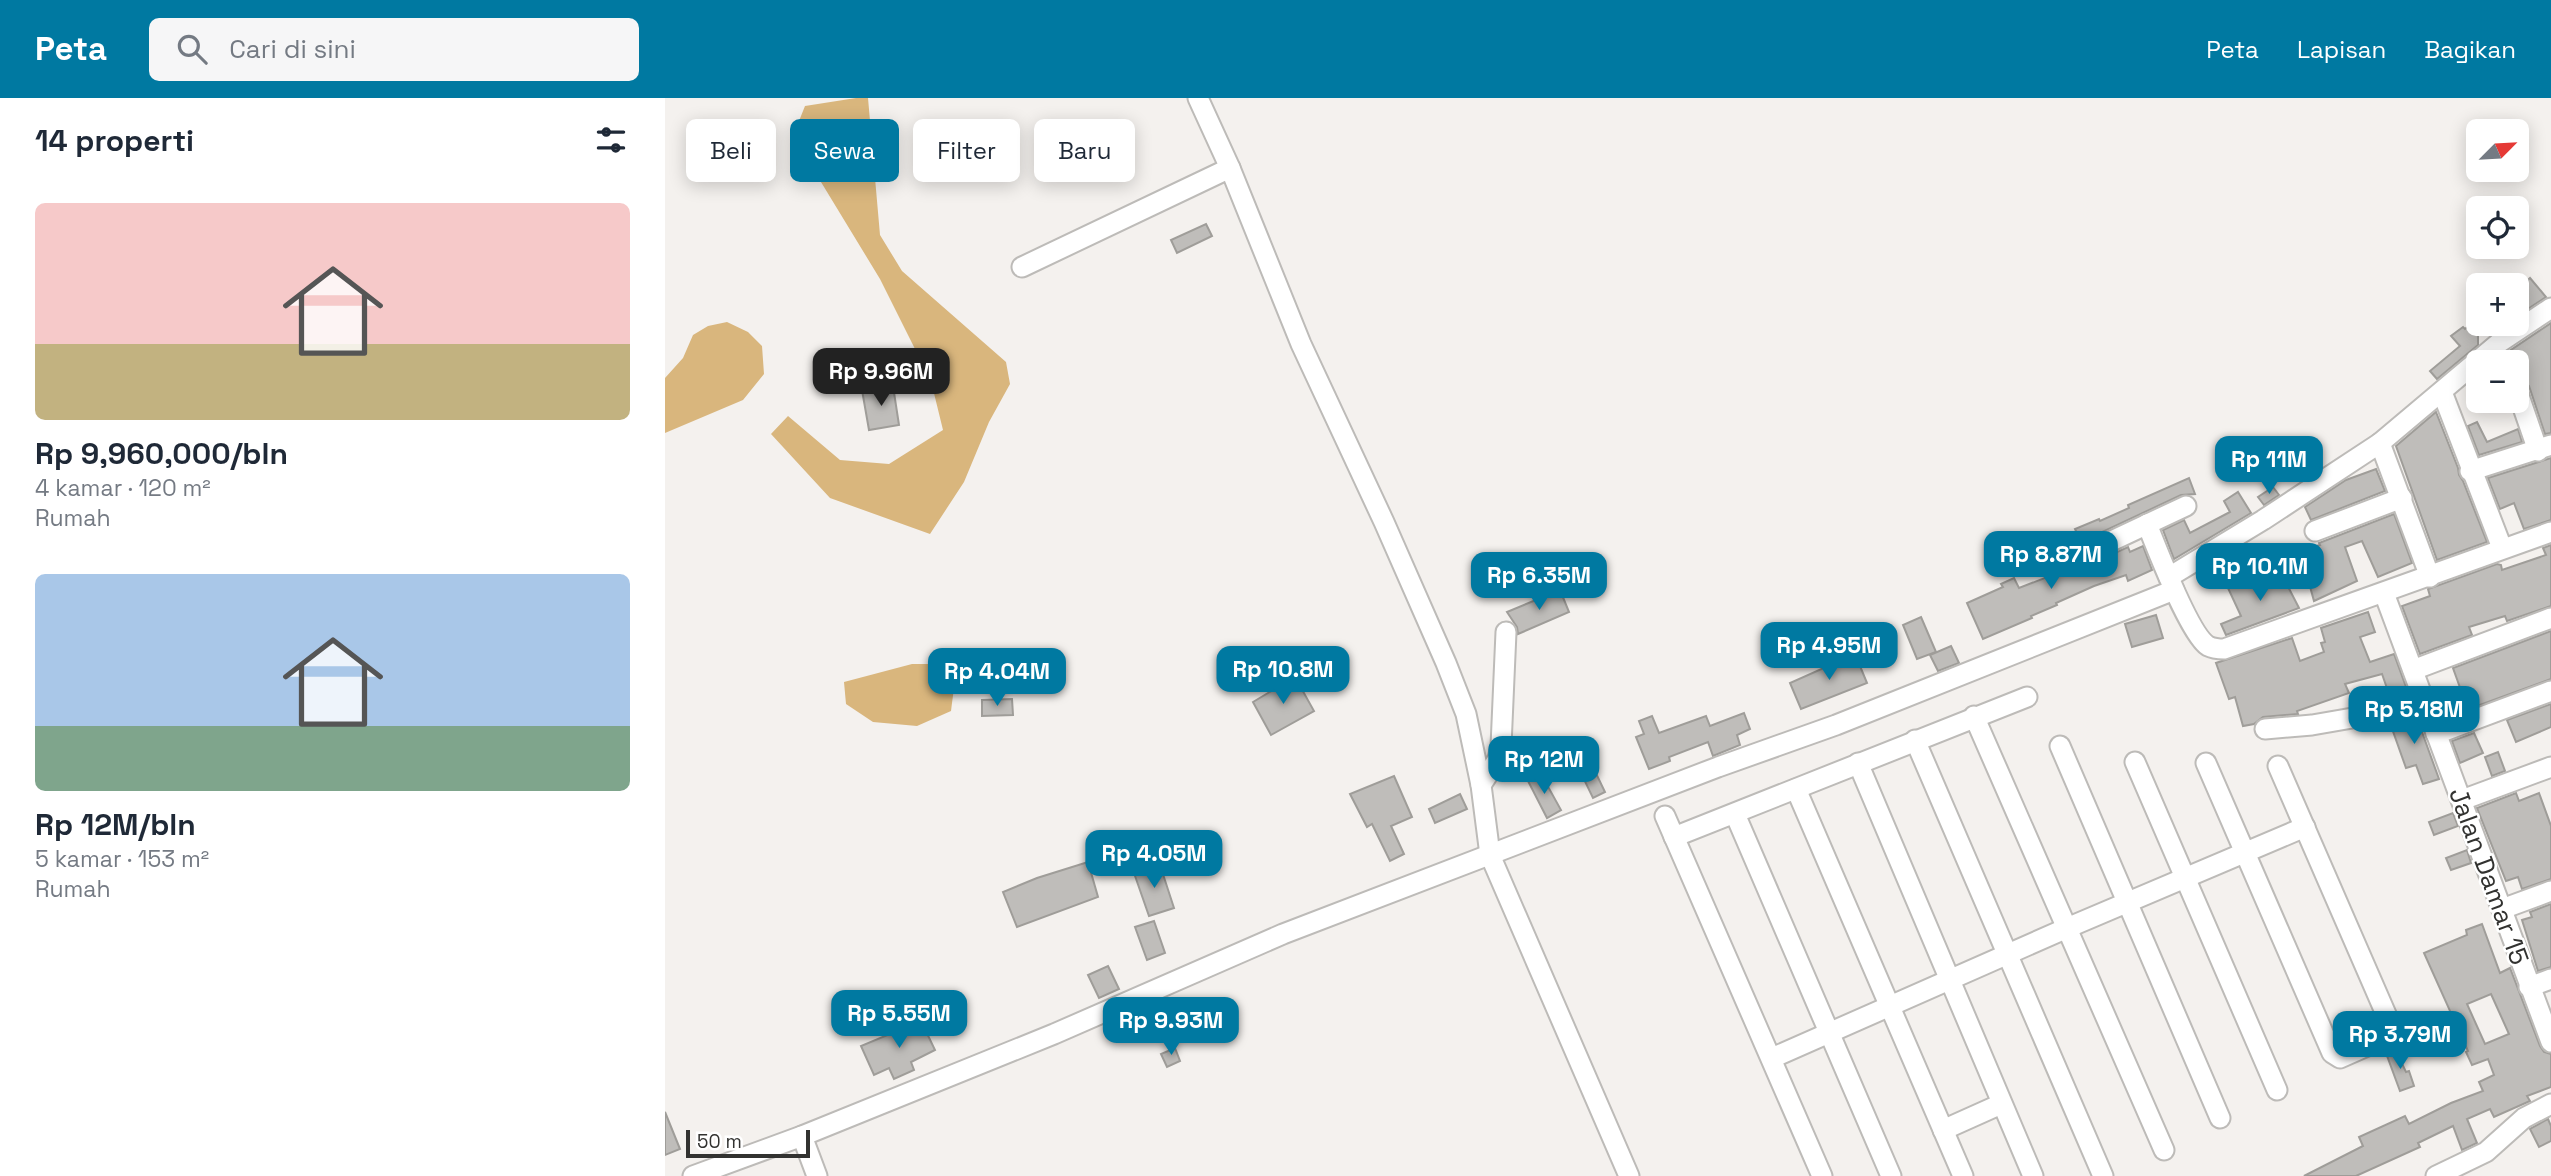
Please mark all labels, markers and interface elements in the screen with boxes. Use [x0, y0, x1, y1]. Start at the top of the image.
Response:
search box [149, 18, 639, 81]
text: Peta [35, 28, 107, 70]
icon: search [173, 30, 211, 68]
text: Cari di sini [229, 32, 356, 66]
text: Peta [2206, 34, 2259, 65]
text: Lapisan [2297, 34, 2386, 65]
text: Bagikan [2424, 34, 2516, 65]
chip: Beli [686, 119, 776, 182]
chip: Sewa [790, 119, 899, 182]
chip: Filter [913, 119, 1020, 182]
chip: Baru [1034, 119, 1135, 182]
north arrow [2466, 119, 2529, 182]
map controls [2466, 119, 2529, 413]
text: 14 properti [35, 121, 194, 160]
icon: filters [592, 121, 630, 159]
button: locate [2466, 196, 2529, 259]
icon: home [270, 248, 396, 374]
button: + [2466, 273, 2529, 336]
pin: Rp 9.96M [809, 348, 953, 408]
button: − [2466, 350, 2529, 413]
text: Rp 9.96M [829, 356, 933, 386]
text: Rp 9,960,000/bln [35, 434, 288, 473]
pin: Rp 11M [2212, 436, 2326, 496]
text: Rp 11M [2231, 444, 2307, 474]
text: 4 kamar · 120 m² [35, 473, 211, 503]
text: Rumah [35, 503, 111, 533]
pin: Rp 8.87M [1979, 532, 2123, 591]
text: Rp 8.87M [2000, 539, 2102, 569]
pin: Rp 10.1M [2188, 544, 2332, 603]
text: Rp 10.1M [2212, 551, 2308, 581]
pin: Rp 6.35M [1467, 552, 1611, 612]
text: Rp 6.35M [1487, 560, 1591, 590]
icon: home [270, 619, 396, 745]
pin: Rp 4.95M [1757, 622, 1901, 682]
text: Rp 4.95M [1777, 630, 1881, 660]
pin: Rp 10.8M [1211, 646, 1355, 706]
pin: Rp 4.04M [925, 648, 1069, 708]
text: Rp 10.8M [1232, 654, 1334, 684]
text: Rp 4.04M [944, 656, 1050, 686]
pin: Rp 5.18M [2342, 686, 2486, 746]
text: Rp 5.18M [2365, 694, 2464, 724]
pin: Rp 12M [1487, 736, 1601, 796]
text: Rp 12M [1504, 744, 1584, 774]
street label: Jalan Damar 15 [2441, 783, 2537, 969]
text: Rp 12M/bln [35, 805, 196, 844]
pin: Rp 4.05M [1082, 830, 1226, 890]
text: Rp 4.05M [1101, 838, 1207, 868]
text: 5 kamar · 153 m² [35, 844, 209, 874]
text: Rumah [35, 874, 111, 904]
pin: Rp 5.55M [827, 990, 971, 1050]
text: Rp 5.55M [847, 998, 951, 1028]
pin: Rp 9.93M [1099, 998, 1243, 1057]
text: Rp 9.93M [1119, 1005, 1223, 1035]
pin: Rp 3.79M [2328, 1012, 2472, 1071]
text: Rp 3.79M [2349, 1019, 2451, 1049]
scale bar [686, 1127, 810, 1159]
text: 50 m [697, 1129, 742, 1154]

